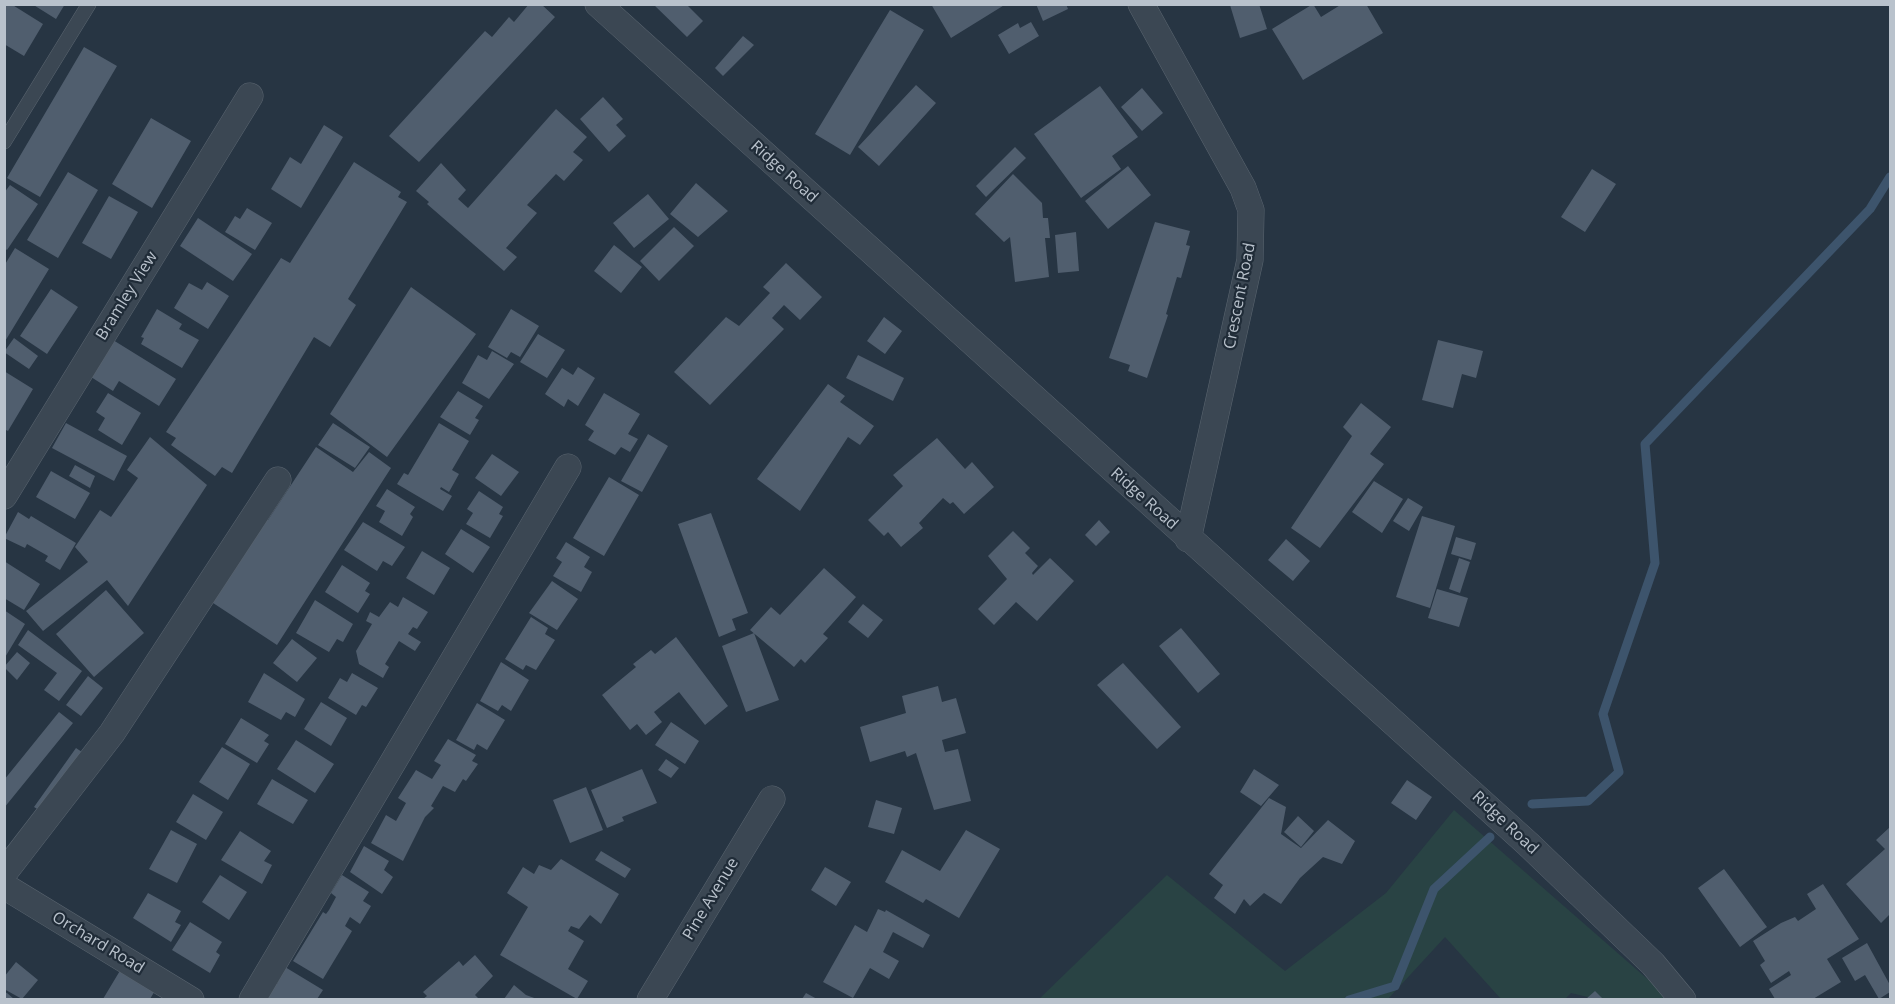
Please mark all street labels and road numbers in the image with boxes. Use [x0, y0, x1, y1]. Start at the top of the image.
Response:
street label: Ridge Road [746, 137, 822, 207]
street label: Crescent Road [1220, 241, 1260, 351]
street label: Bramley View [92, 248, 162, 344]
street label: Ridge Road [1106, 464, 1182, 534]
street label: Ridge Road [1468, 787, 1542, 859]
street label: Pine Avenue [679, 854, 743, 944]
street label: Orchard Road [48, 908, 148, 978]

